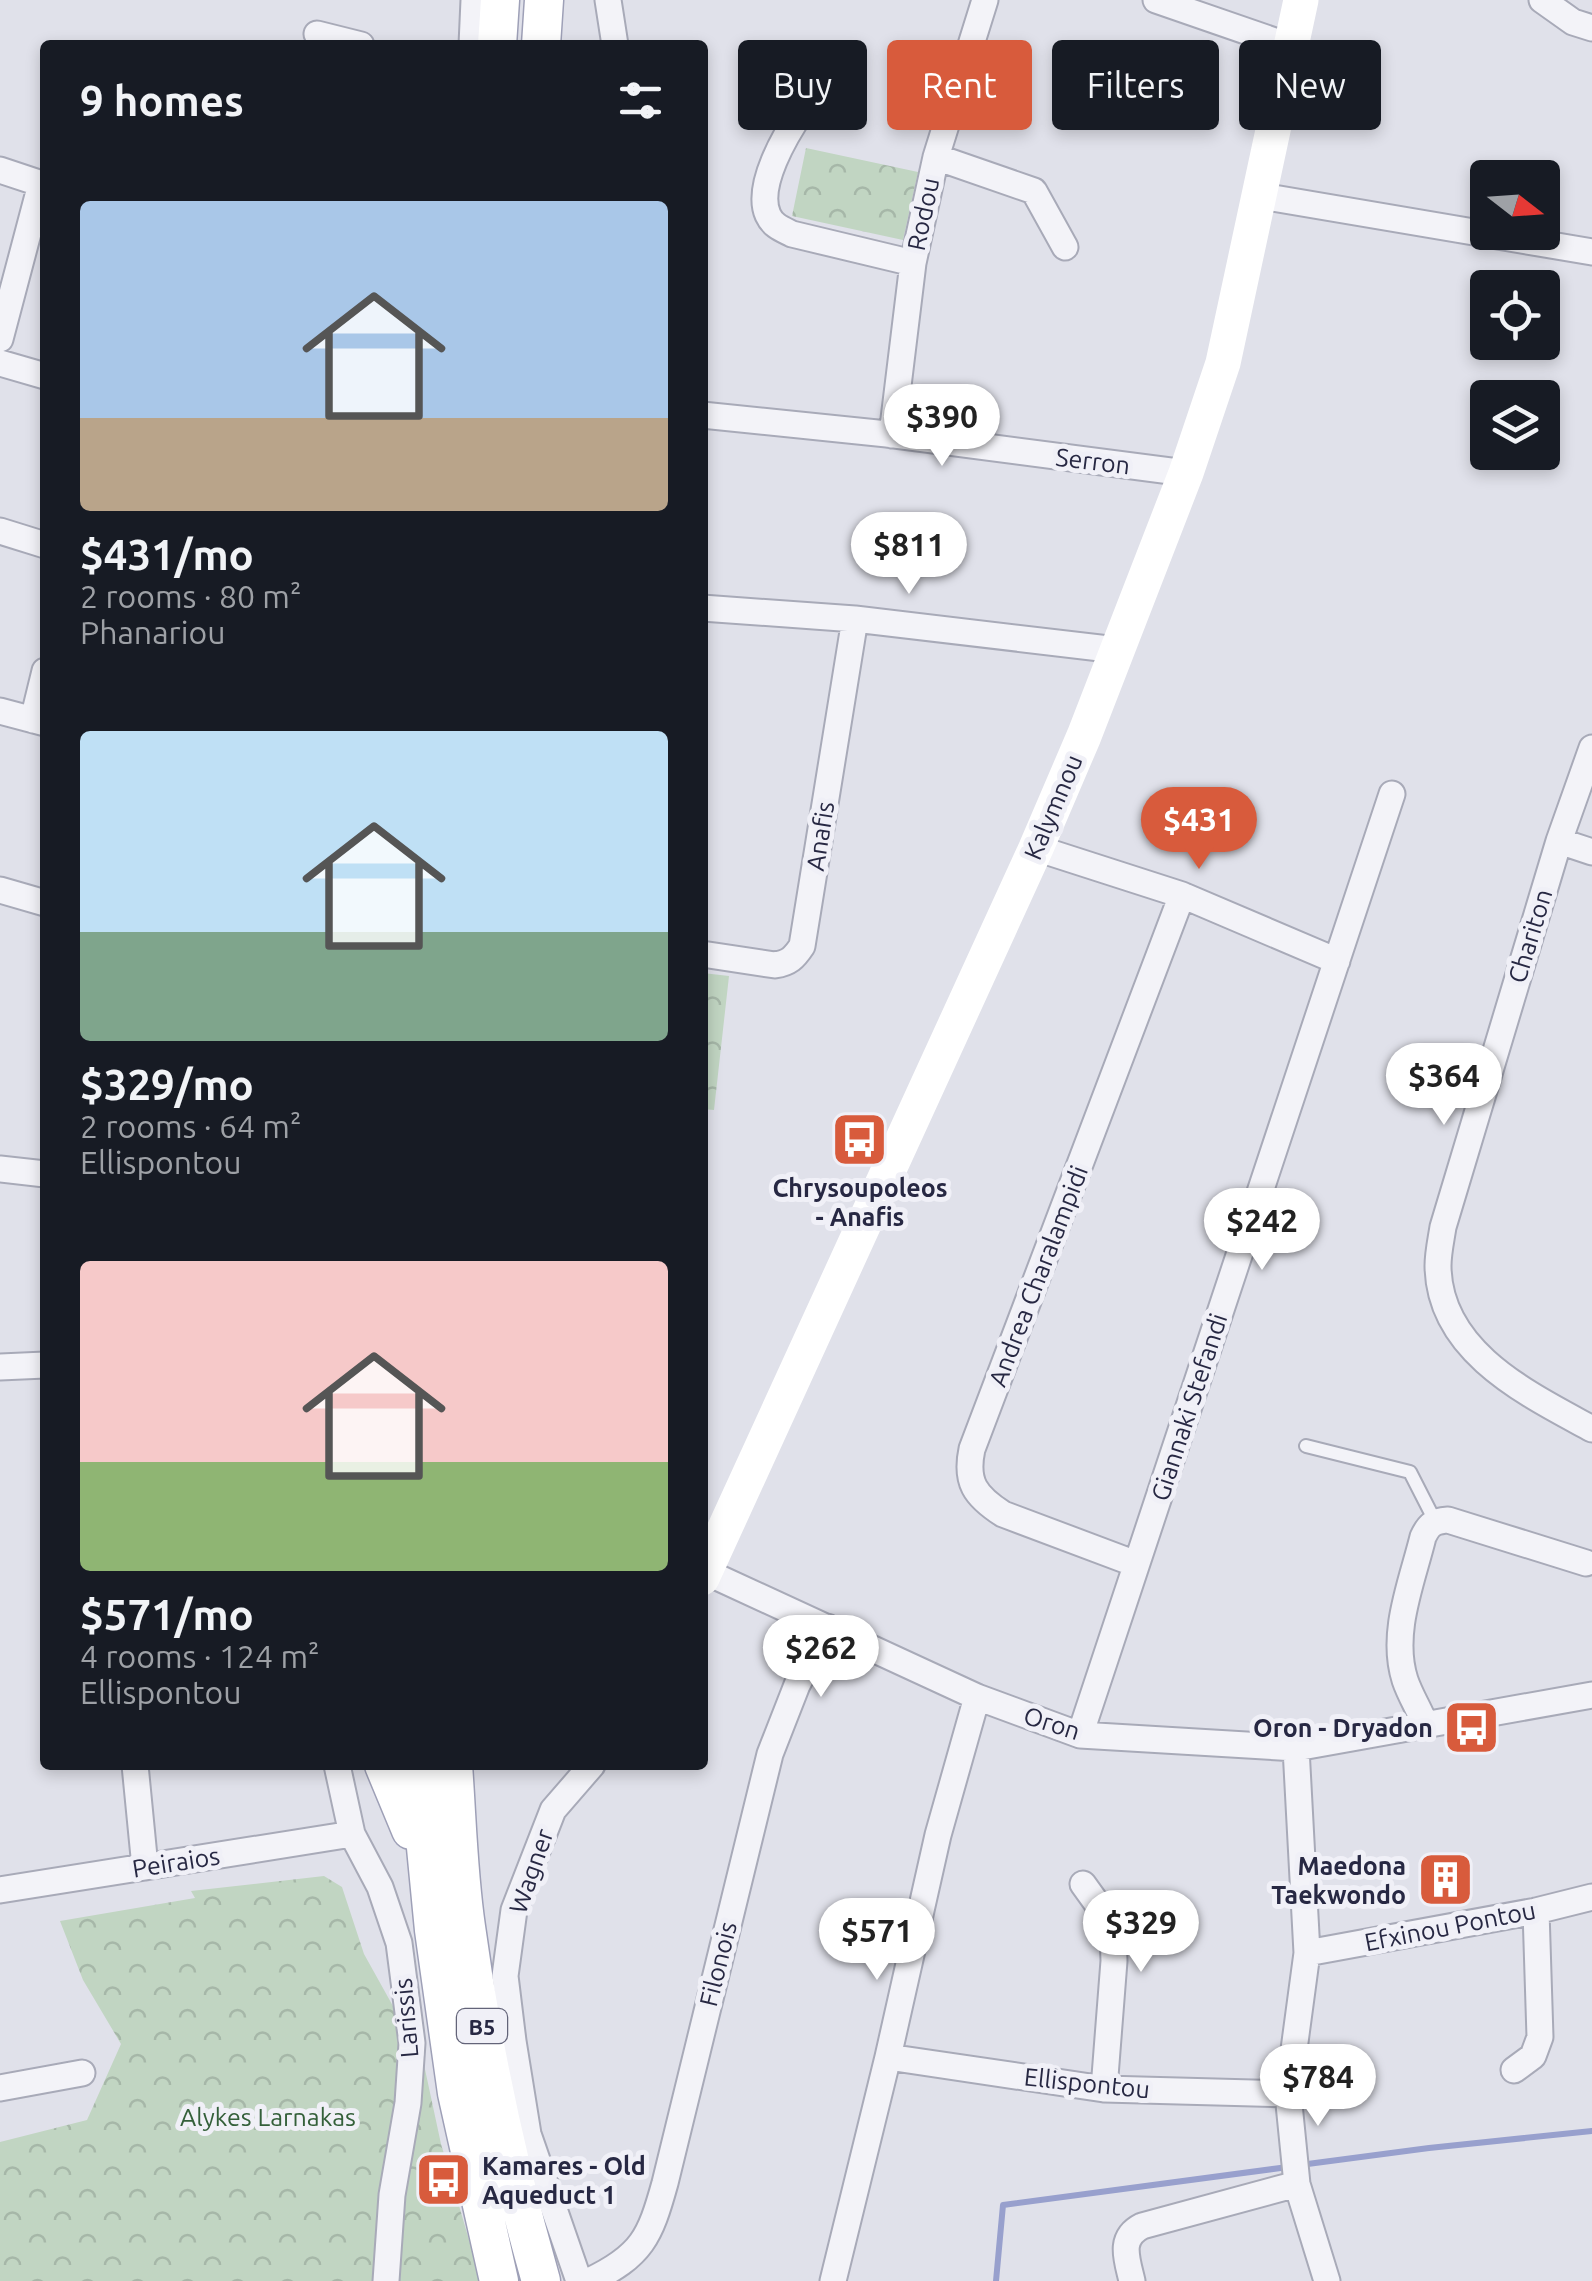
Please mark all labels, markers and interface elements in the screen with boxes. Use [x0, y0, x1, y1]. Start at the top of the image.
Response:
chip: Buy [738, 40, 867, 130]
chip: Rent [887, 40, 1032, 130]
chip: Filters [1052, 40, 1219, 130]
chip: New [1239, 40, 1381, 130]
icon: filters [613, 73, 668, 128]
text: 9 homes [80, 77, 244, 124]
north arrow [1470, 160, 1560, 250]
map controls [1470, 160, 1560, 470]
street label: Rodou [902, 175, 944, 253]
icon: home [284, 266, 464, 446]
button: locate [1470, 270, 1560, 360]
button: layers [1470, 380, 1560, 470]
pin: $390 [883, 384, 1001, 469]
text: $390 [906, 398, 978, 434]
street label: Serron [1054, 443, 1132, 479]
pin: $811 [850, 512, 968, 597]
text: $811 [873, 526, 945, 562]
text: $431/mo [80, 531, 254, 578]
text: 2 rooms · 80 m² [80, 578, 301, 614]
text: Phanariou [80, 614, 225, 650]
street label: Kalymnou [1018, 750, 1088, 864]
pin: $431 [1140, 787, 1258, 872]
icon: home [284, 796, 464, 976]
street label: Anafis [801, 799, 839, 873]
text: $431 [1163, 801, 1235, 837]
street label: Chariton [1502, 886, 1558, 986]
pin: $364 [1385, 1043, 1503, 1128]
text: $364 [1408, 1057, 1480, 1093]
text: $329/mo [80, 1061, 254, 1108]
text: 2 rooms · 64 m² [80, 1108, 301, 1144]
bus stop icon: Chrysoupoleos - Anafis [830, 1109, 890, 1169]
text: Ellispontou [80, 1144, 242, 1180]
street label: Andrea Charalampidi [983, 1162, 1093, 1390]
place label: Chrysoupoleos - Anafis [772, 1174, 948, 1231]
pin: $242 [1203, 1188, 1321, 1273]
text: $242 [1226, 1202, 1298, 1238]
street label: Giannaki Stefandi [1146, 1310, 1232, 1504]
icon: home [284, 1326, 464, 1506]
text: $571/mo [80, 1591, 254, 1638]
pin: $262 [762, 1615, 880, 1700]
text: $262 [785, 1629, 857, 1665]
text: 4 rooms · 124 m² [80, 1638, 320, 1674]
text: Ellispontou [80, 1674, 242, 1710]
bus stop icon: Oron - Dryadon [1442, 1698, 1502, 1758]
street label: Oron [1020, 1701, 1084, 1745]
place label: Oron - Dryadon [1253, 1714, 1433, 1742]
street label: Wagner [504, 1825, 559, 1917]
street label: Peiraios [130, 1841, 222, 1883]
building icon: Maedona Taekwondo [1415, 1850, 1475, 1910]
place label: Maedona Taekwondo [1271, 1852, 1406, 1909]
pin: $329 [1082, 1890, 1200, 1975]
street label: Efxinou Pontou [1362, 1896, 1538, 1956]
pin: $571 [818, 1898, 936, 1983]
text: $329 [1105, 1904, 1177, 1940]
text: $571 [841, 1912, 913, 1948]
street label: Filonois [694, 1919, 742, 2009]
street label: Larissis [389, 1977, 423, 2059]
road number: B5 [457, 2009, 507, 2043]
pin: $784 [1259, 2044, 1377, 2129]
text: $784 [1282, 2058, 1354, 2094]
street label: Ellispontou [1023, 2062, 1151, 2104]
park label: Alykes Larnakas [180, 2103, 356, 2131]
bus stop icon: Kamares - Old Aqueduct 1 [413, 2150, 473, 2210]
place label: Kamares - Old Aqueduct 1 [482, 2152, 646, 2209]

